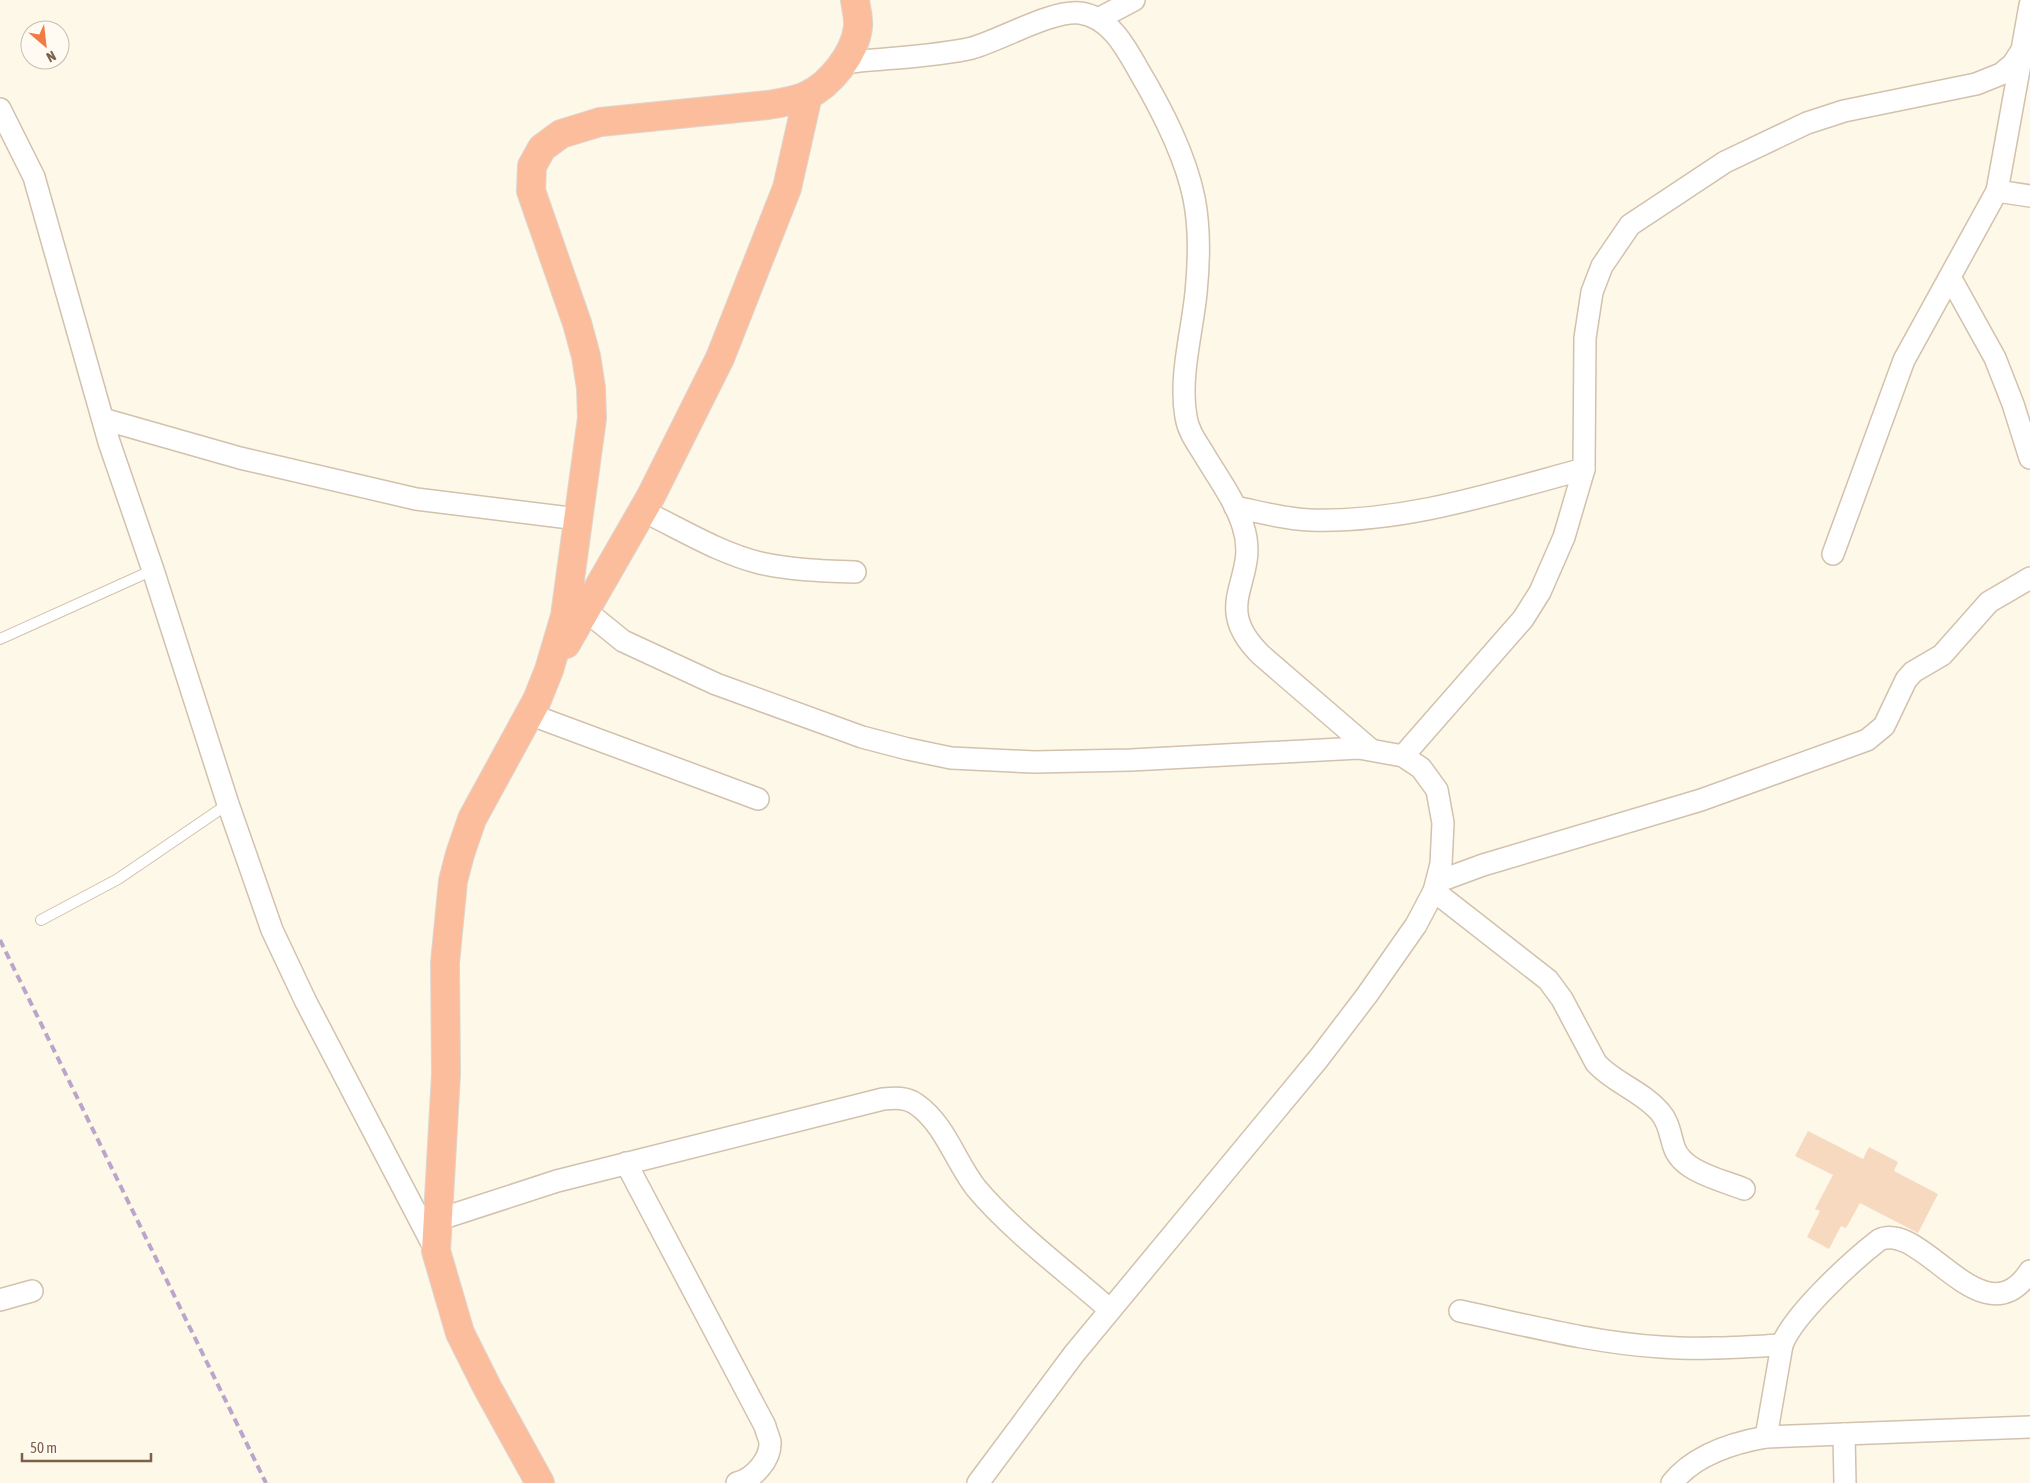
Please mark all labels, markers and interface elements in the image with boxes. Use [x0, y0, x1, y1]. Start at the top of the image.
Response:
north arrow [20, 20, 70, 70]
text: N [44, 47, 59, 65]
scale bar [22, 1430, 151, 1462]
text: 50 m [30, 1439, 57, 1456]

